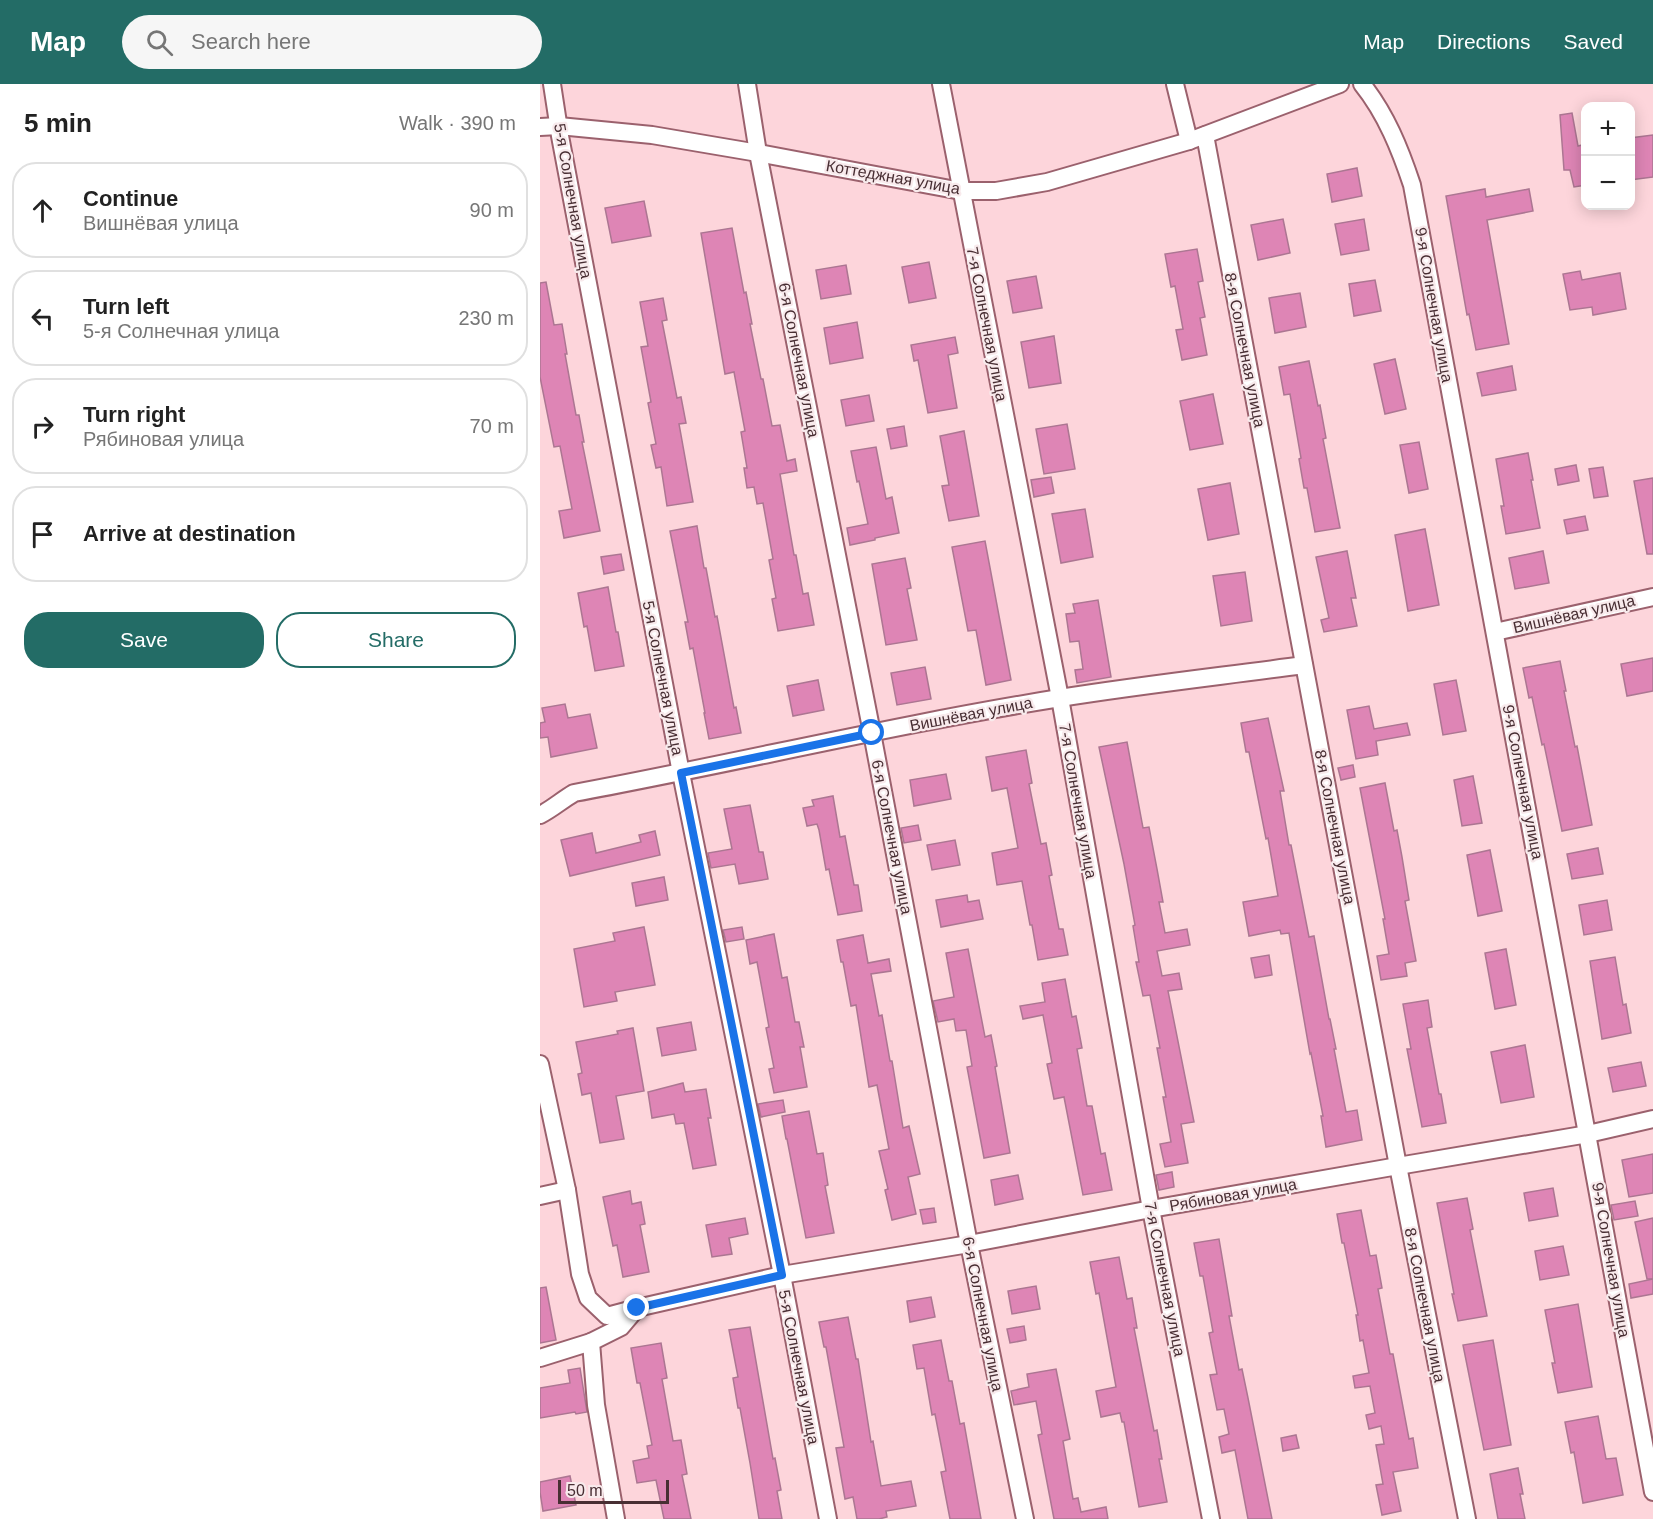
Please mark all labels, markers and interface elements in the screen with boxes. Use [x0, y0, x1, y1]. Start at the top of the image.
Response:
search box [122, 15, 542, 69]
text: Map [30, 26, 86, 57]
icon: search [143, 26, 176, 59]
text: Search here [191, 29, 311, 54]
text: Map [1363, 30, 1404, 53]
text: Directions [1437, 30, 1530, 53]
text: Saved [1563, 30, 1623, 53]
map controls [1581, 102, 1635, 210]
button: + [1581, 102, 1635, 156]
text: 5 min [24, 108, 92, 138]
text: Walk · 390 m [399, 112, 516, 134]
street label: 5-я Солнечная улица [551, 122, 595, 280]
button: − [1581, 156, 1635, 210]
street label: Коттеджная улица [825, 157, 961, 197]
text: Continue [83, 186, 178, 211]
icon: ahead [26, 194, 59, 227]
text: 90 m [470, 199, 514, 221]
text: Вишнёвая улица [83, 212, 239, 234]
street label: 9-я Солнечная улица [1412, 226, 1456, 384]
street label: 7-я Солнечная улица [964, 245, 1010, 403]
street label: 8-я Солнечная улица [1222, 271, 1268, 429]
street label: 6-я Солнечная улица [776, 281, 822, 439]
text: Turn left [83, 294, 169, 319]
icon: left [26, 302, 59, 335]
text: 230 m [458, 307, 514, 329]
text: 5-я Солнечная улица [83, 320, 279, 342]
text: Turn right [83, 402, 185, 427]
icon: right [26, 410, 59, 443]
text: 70 m [470, 415, 514, 437]
text: Рябиновая улица [83, 428, 244, 450]
icon: arrive [26, 518, 59, 551]
text: Arrive at destination [83, 521, 296, 546]
street label: Вишнёвая улица [1511, 592, 1637, 636]
street label: 5-я Солнечная улица [640, 599, 686, 757]
button: Save [24, 612, 264, 668]
button: Share [276, 612, 516, 668]
street label: Вишнёвая улица [908, 694, 1034, 734]
street label: 9-я Солнечная улица [1500, 703, 1546, 861]
route start [858, 719, 884, 745]
street label: 7-я Солнечная улица [1056, 722, 1100, 880]
street label: 8-я Солнечная улица [1312, 748, 1358, 906]
street label: 6-я Солнечная улица [869, 758, 915, 916]
street label: Рябиновая улица [1168, 1175, 1298, 1215]
street label: 9-я Солнечная улица [1589, 1181, 1633, 1339]
street label: 7-я Солнечная улица [1142, 1200, 1188, 1358]
street label: 8-я Солнечная улица [1402, 1226, 1448, 1384]
street label: 6-я Солнечная улица [960, 1235, 1006, 1393]
street label: 5-я Солнечная улица [776, 1288, 822, 1446]
route end [623, 1294, 649, 1320]
scale bar [558, 1477, 669, 1504]
text: 50 m [567, 1482, 603, 1499]

